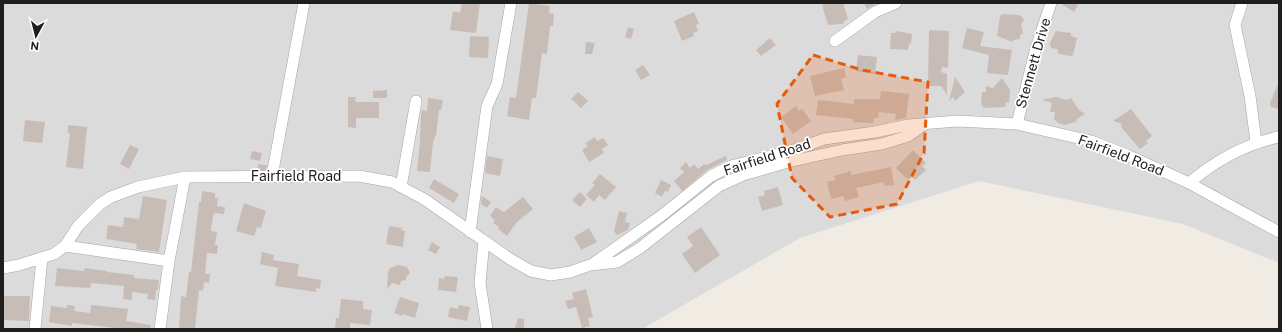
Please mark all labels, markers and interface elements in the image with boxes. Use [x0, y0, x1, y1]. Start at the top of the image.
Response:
north arrow [16, 16, 56, 56]
street label: Stennett Drive [1012, 16, 1054, 110]
text: N [30, 39, 40, 52]
street label: Fairfield Road [1076, 131, 1166, 179]
street label: Fairfield Road [721, 135, 813, 179]
street label: Fairfield Road [251, 168, 341, 184]

